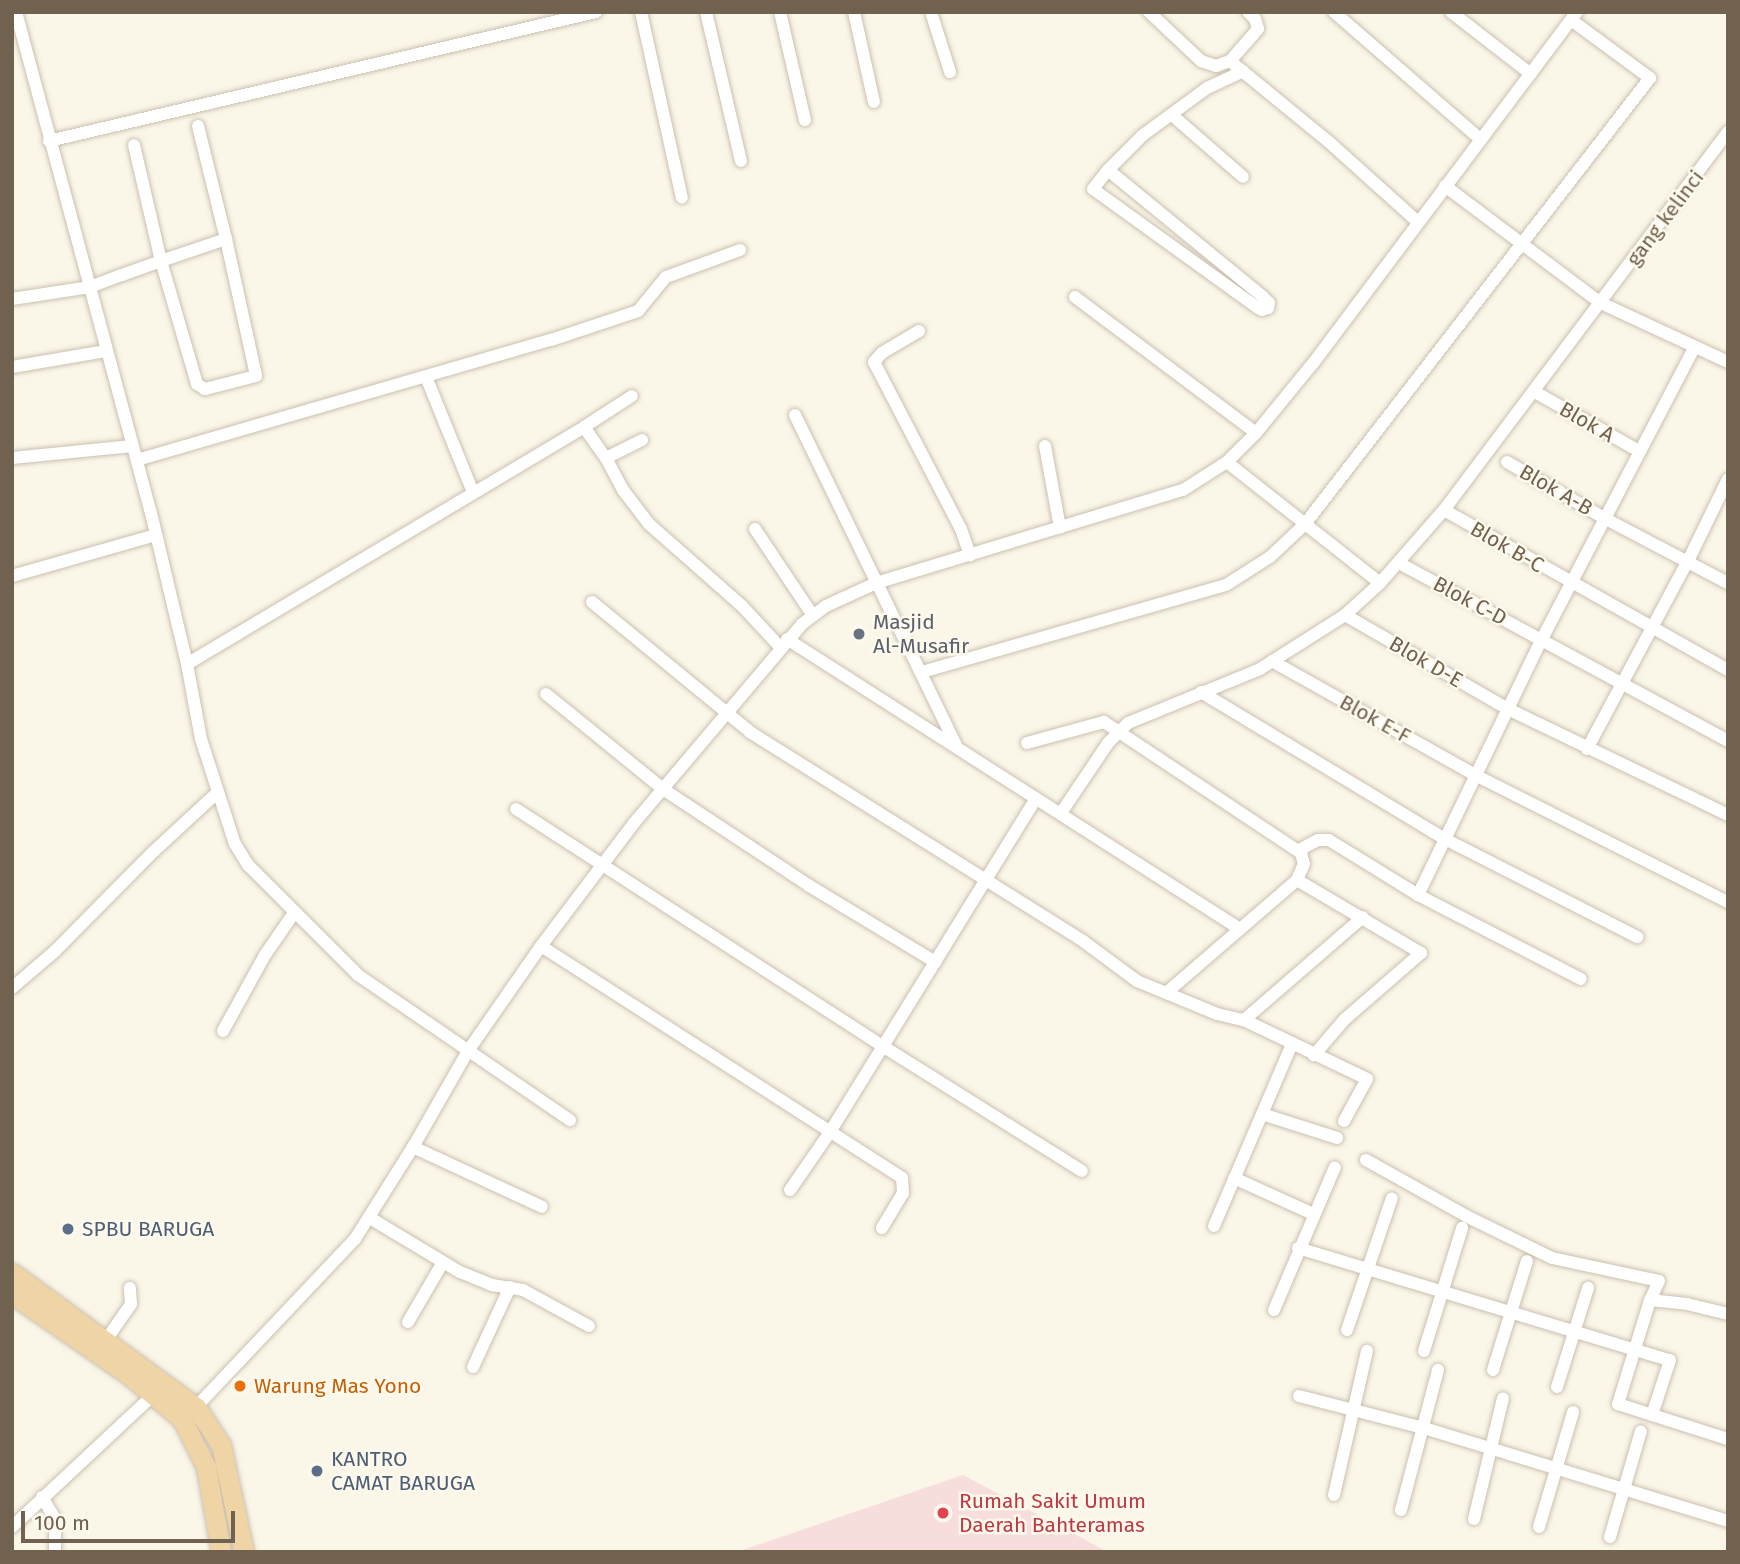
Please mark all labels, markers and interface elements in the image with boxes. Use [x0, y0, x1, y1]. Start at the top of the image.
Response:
street label: gang kelinci [1621, 165, 1709, 271]
street label: Blok A [1555, 396, 1619, 448]
street label: Blok A-B [1515, 459, 1597, 521]
street label: Blok B-C [1466, 516, 1548, 578]
street label: Blok C-D [1429, 571, 1511, 631]
place label: Masjid Al-Musafir [873, 609, 969, 659]
marker: Masjid Al-Musafir [851, 626, 867, 642]
street label: Blok D-E [1385, 631, 1467, 693]
street label: Blok E-F [1335, 689, 1415, 749]
place label: SPBU BARUGA [82, 1216, 214, 1242]
marker: SPBU BARUGA [60, 1221, 76, 1237]
place label: Warung Mas Yono [254, 1373, 421, 1399]
marker: Warung Mas Yono [232, 1378, 248, 1394]
place label: KANTRO CAMAT BARUGA [331, 1446, 475, 1496]
marker: KANTRO CAMAT BARUGA [309, 1463, 325, 1479]
place label: Rumah Sakit Umum Daerah Bahteramas [959, 1488, 1146, 1538]
scale bar [24, 1498, 238, 1542]
marker: Rumah Sakit Umum Daerah Bahteramas [933, 1503, 953, 1523]
text: 100 m [34, 1510, 90, 1536]

